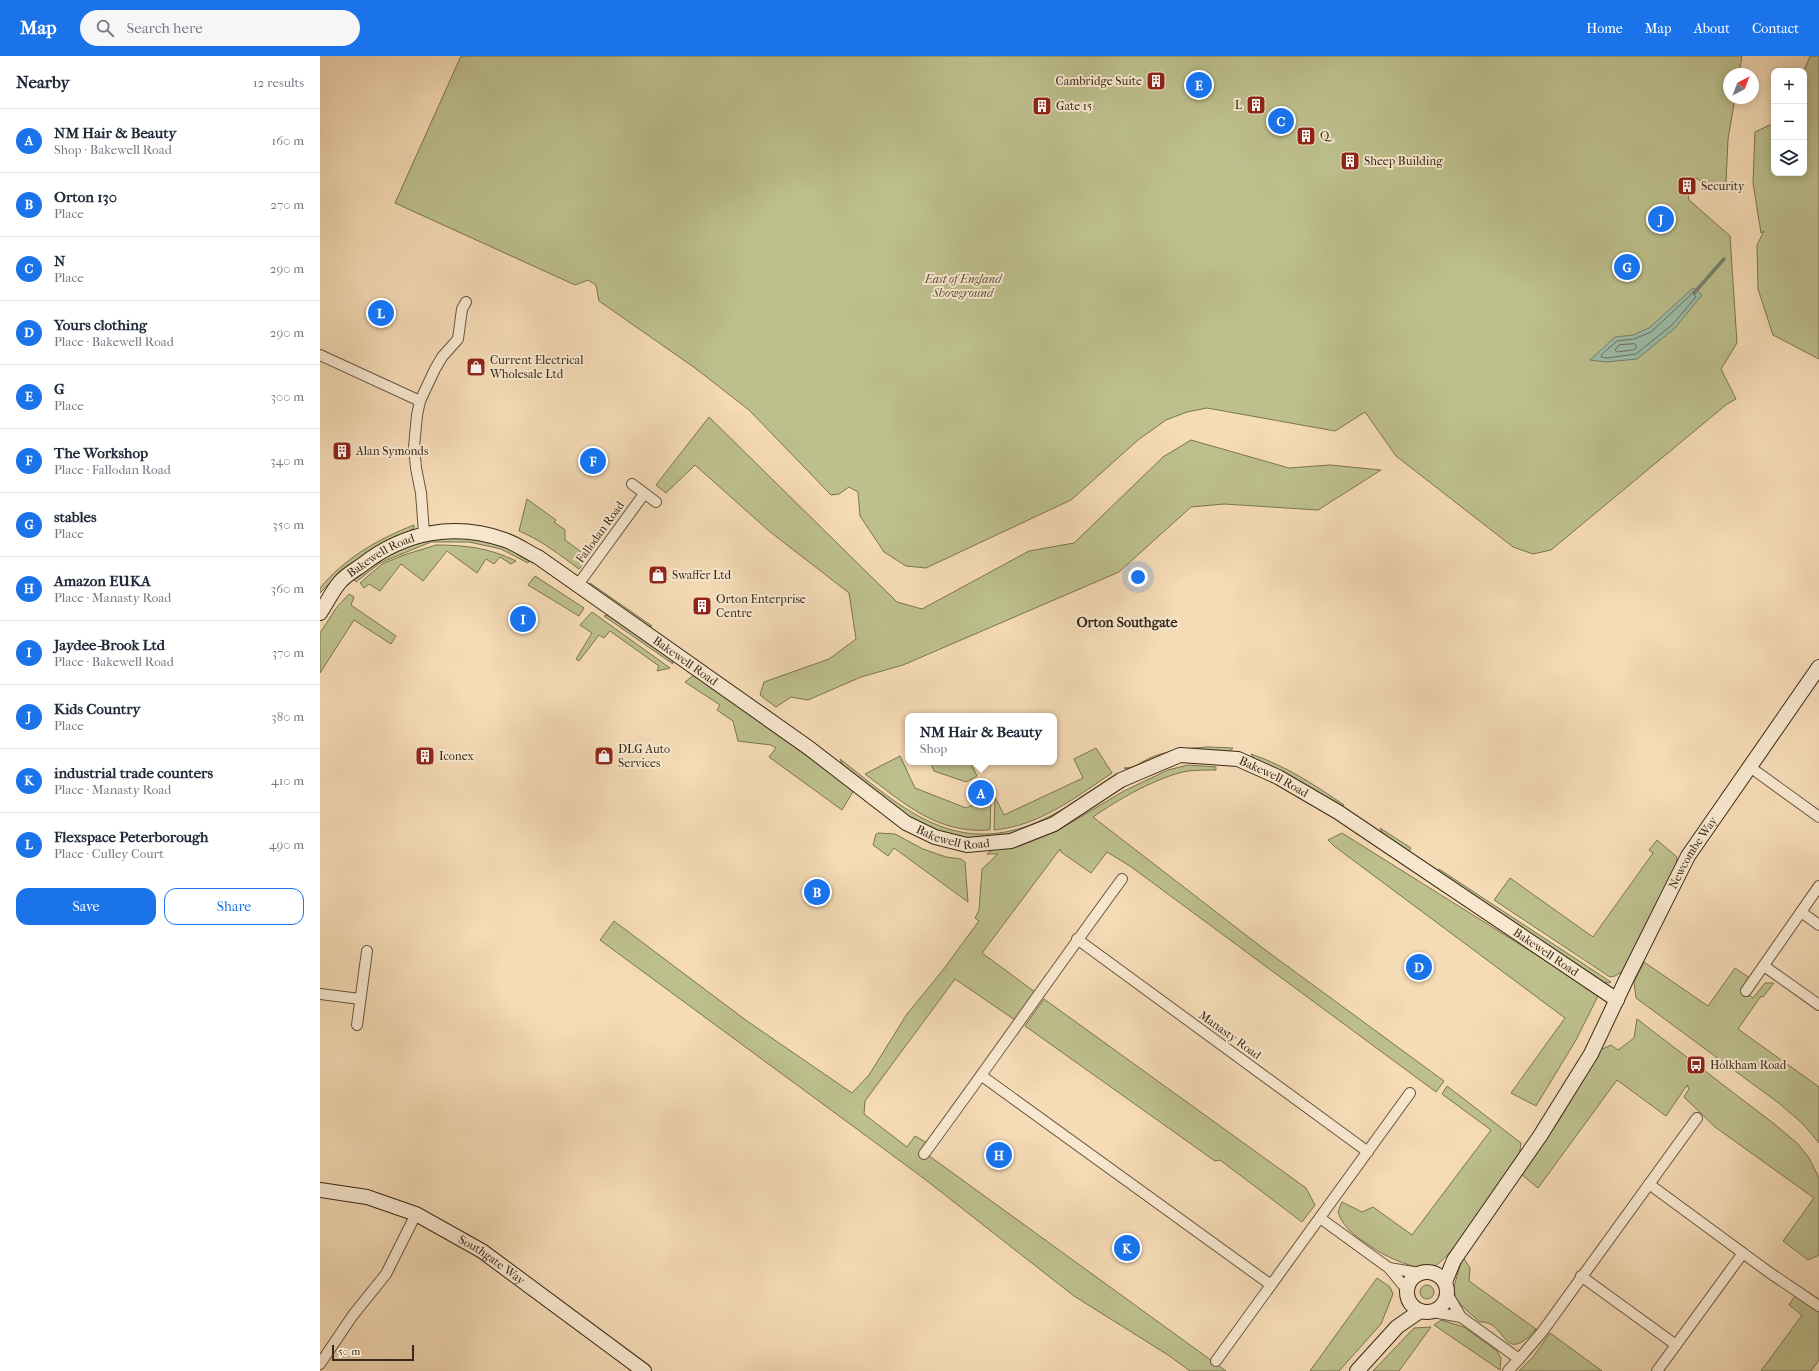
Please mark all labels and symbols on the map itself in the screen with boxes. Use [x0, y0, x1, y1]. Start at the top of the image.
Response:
north arrow [1723, 68, 1759, 104]
building icon: Cambridge Suite [1145, 70, 1167, 92]
pin: E [1186, 70, 1212, 100]
place label: Cambridge Suite [1056, 74, 1142, 88]
building icon: L [1245, 94, 1267, 116]
building icon: Gate 15 [1031, 95, 1053, 117]
place label: L [1235, 98, 1243, 112]
place label: Gate 15 [1056, 99, 1092, 113]
pin: C [1268, 106, 1294, 136]
building icon: Q [1295, 125, 1317, 147]
place label: Q [1320, 129, 1333, 143]
building icon: Sheep Building [1339, 150, 1361, 172]
place label: Sheep Building [1364, 154, 1443, 168]
building icon: Security [1676, 175, 1698, 197]
place label: Security [1701, 179, 1745, 193]
pin: J [1648, 204, 1674, 234]
pin: G [1614, 252, 1640, 282]
park label: East of England Showground [924, 272, 1003, 300]
pin: L [368, 298, 394, 328]
place label: Current Electrical Wholesale Ltd [489, 353, 584, 381]
shop icon: Current Electrical Wholesale Ltd [465, 356, 487, 378]
building icon: Alan Symonds [331, 440, 353, 462]
place label: Alan Symonds [355, 444, 429, 458]
pin: F [580, 446, 606, 476]
street label: Fallodan Road [573, 498, 627, 566]
street label: Bakewell Road [344, 531, 417, 580]
shop icon: Swaffer Ltd [647, 564, 669, 586]
your location [1128, 567, 1148, 587]
place label: Swaffer Ltd [672, 568, 732, 582]
place label: Orton Enterprise Centre [716, 592, 806, 620]
building icon: Orton Enterprise Centre [691, 595, 713, 617]
pin: I [510, 604, 536, 634]
district label: Orton Southgate [1076, 614, 1178, 631]
street label: Bakewell Road [650, 633, 721, 689]
place label: DLG Auto Services [618, 742, 670, 770]
building icon: Iconex [414, 745, 436, 767]
shop icon: DLG Auto Services [593, 745, 615, 767]
place label: Iconex [439, 749, 475, 763]
street label: Bakewell Road [1237, 754, 1311, 800]
pin: A [968, 778, 994, 808]
street label: Newcombe Way [1666, 813, 1721, 891]
street label: Bakewell Road [914, 822, 991, 852]
pin: B [804, 877, 830, 907]
street label: Bakewell Road [1511, 925, 1582, 979]
pin: D [1406, 952, 1432, 982]
street label: Manasty Road [1196, 1008, 1264, 1063]
bus stop icon: Holkham Road [1685, 1054, 1707, 1076]
place label: Holkham Road [1710, 1058, 1787, 1072]
pin: H [986, 1140, 1012, 1170]
street label: Southgate Way [456, 1232, 528, 1288]
pin: K [1114, 1233, 1140, 1263]
scale bar [332, 1343, 414, 1362]

